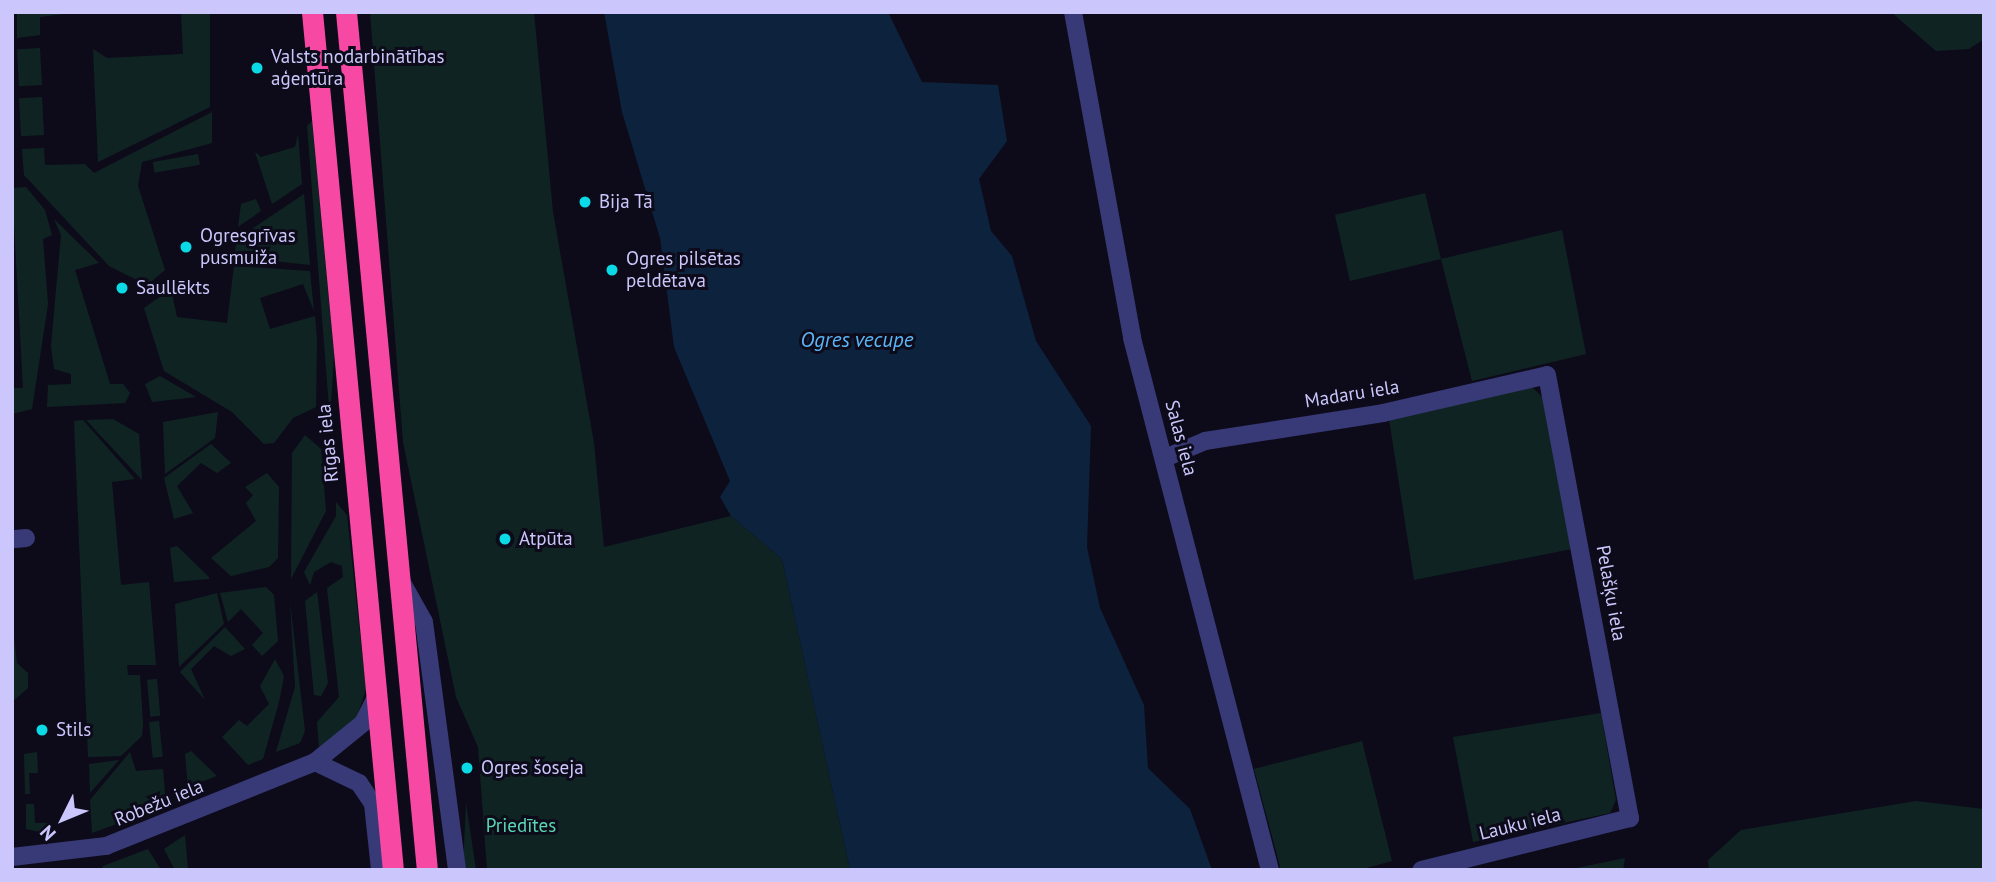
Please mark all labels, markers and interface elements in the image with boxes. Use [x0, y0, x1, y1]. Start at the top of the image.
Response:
place label: Valsts nodarbinātības aģentūra [271, 46, 444, 90]
marker: Valsts nodarbinātības aģentūra [249, 60, 265, 76]
place label: Bija Tā [599, 191, 653, 213]
marker: Bija Tā [577, 194, 593, 210]
place label: Ogresgrīvas pusmuiža [200, 225, 296, 269]
marker: Ogresgrīvas pusmuiža [178, 239, 194, 255]
place label: Ogres pilsētas peldētava [626, 248, 741, 292]
marker: Ogres pilsētas peldētava [604, 262, 620, 278]
place label: Saullēkts [136, 277, 210, 299]
marker: Saullēkts [114, 280, 130, 296]
water label: Ogres vecupe [800, 327, 914, 353]
street label: Madaru iela [1303, 375, 1401, 413]
street label: Salas iela [1160, 398, 1202, 478]
street label: Rīgas iela [313, 403, 343, 483]
place label: Atpūta [519, 528, 573, 550]
marker: Atpūta [497, 531, 513, 547]
street label: Pelašķu iela [1591, 543, 1631, 643]
place label: Stils [56, 719, 91, 741]
marker: Stils [34, 722, 50, 738]
place label: Ogres šoseja [481, 757, 584, 779]
marker: Ogres šoseja [459, 760, 475, 776]
street label: Robežu iela [111, 775, 207, 831]
north arrow [28, 784, 98, 854]
street label: Lauku iela [1477, 803, 1563, 845]
park label: Priedītes [486, 815, 556, 837]
text: N [35, 821, 61, 846]

